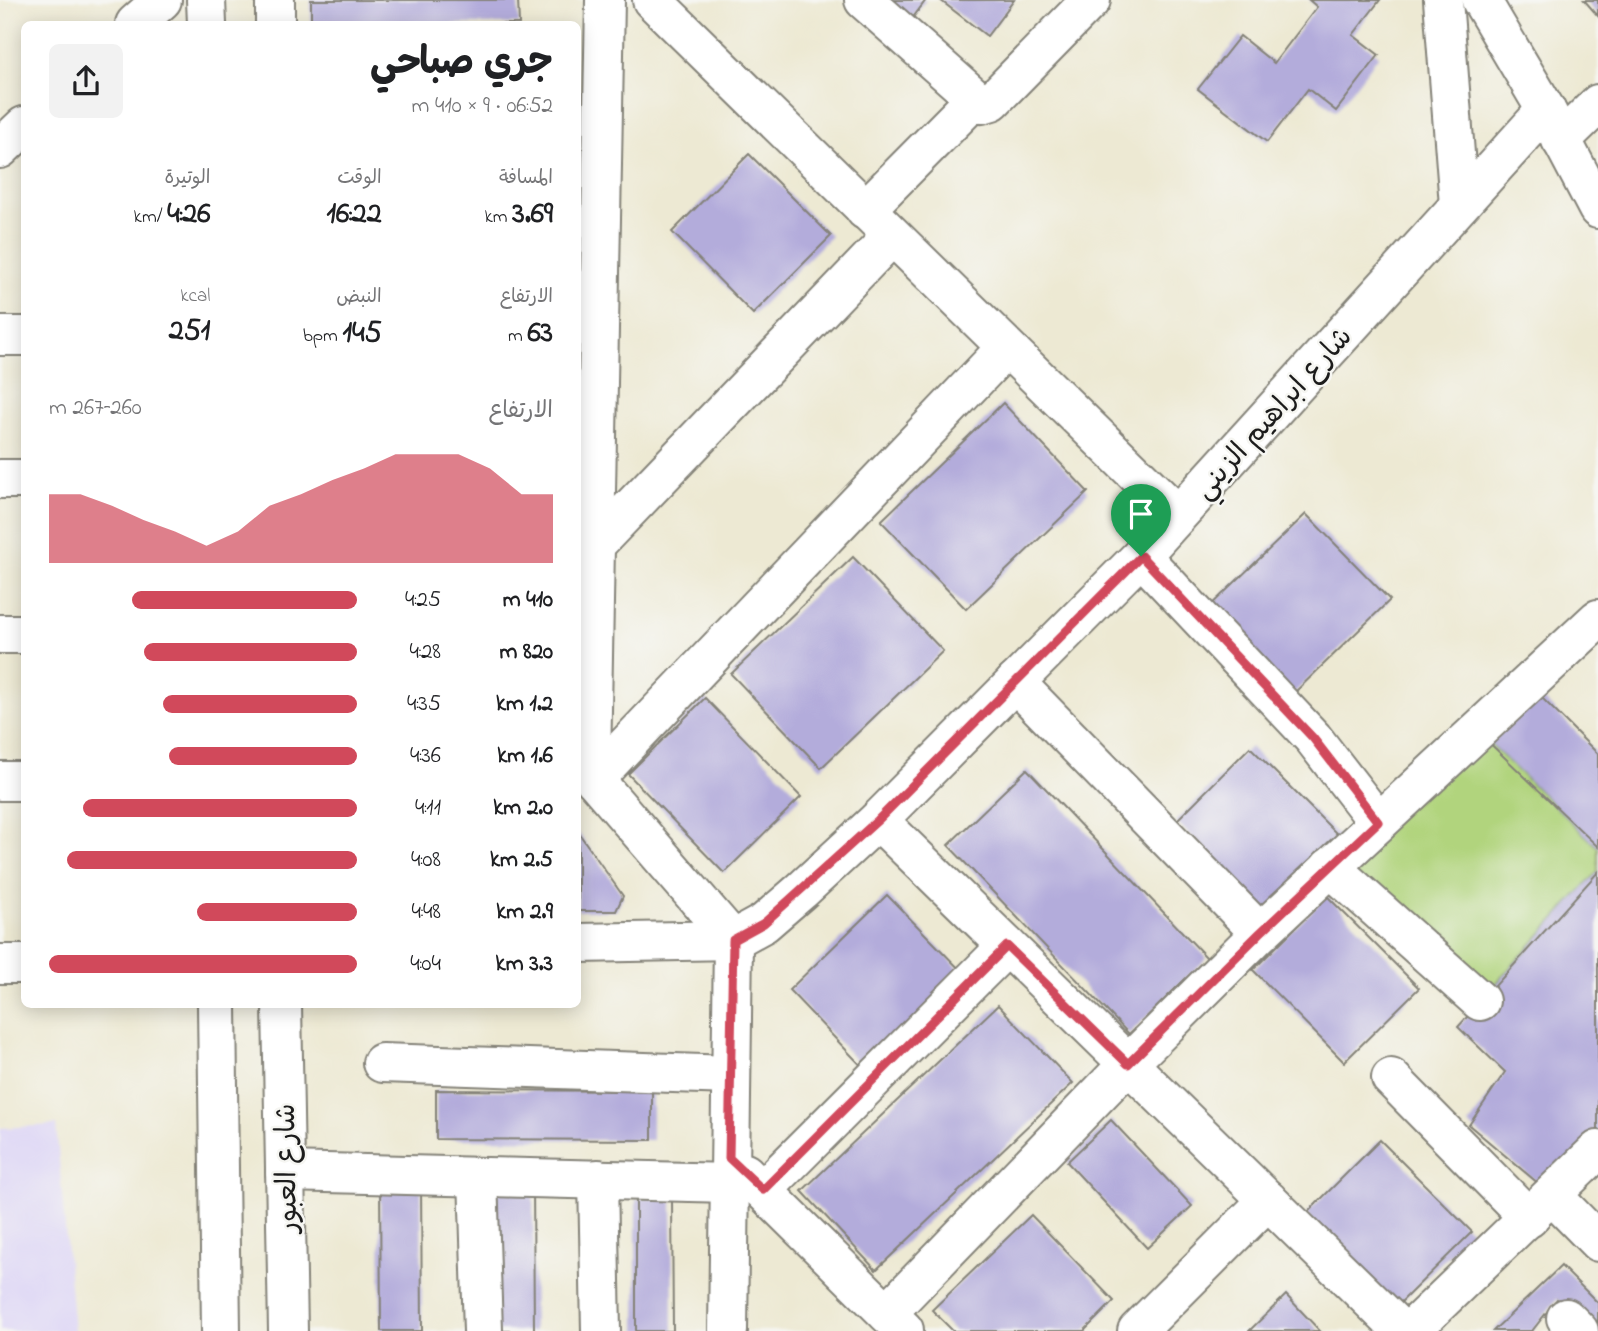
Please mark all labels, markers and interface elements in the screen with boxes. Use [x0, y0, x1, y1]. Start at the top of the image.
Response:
text: جري صباحي [370, 36, 553, 92]
button: share [49, 44, 123, 118]
text: 06:52 · 9 × 410 m [411, 90, 553, 123]
text: الوتيرة [164, 165, 210, 192]
text: الوقت [337, 165, 382, 192]
text: المسافة [499, 165, 553, 192]
text: 4:26 [167, 193, 210, 237]
text: 16:22 [327, 193, 382, 237]
text: 3.69 [512, 193, 553, 237]
text: /km [134, 204, 167, 231]
text: km [484, 204, 512, 231]
text: kcal [180, 283, 210, 310]
text: النبض [336, 284, 382, 311]
text: الارتفاع [500, 284, 553, 311]
text: 251 [169, 310, 210, 354]
text: 145 [343, 312, 382, 356]
text: 63 [527, 312, 553, 356]
street label: شارع ابراهيم الزيني [1186, 319, 1364, 510]
text: bpm [303, 323, 343, 350]
text: m [508, 323, 527, 350]
text: 260–267 m [49, 392, 142, 425]
text: الارتفاع [489, 395, 553, 428]
pin [1111, 484, 1171, 556]
icon: arrive [1122, 495, 1160, 533]
text: 4:25 [405, 584, 441, 617]
text: 410 m [503, 584, 553, 617]
text: 4:28 [410, 636, 441, 669]
text: 820 m [499, 636, 553, 669]
text: 4:35 [407, 688, 441, 721]
text: 1.2 km [496, 688, 553, 721]
text: 4:36 [410, 740, 441, 773]
text: 1.6 km [497, 740, 553, 773]
text: 4:11 [415, 792, 441, 825]
text: 2.0 km [493, 792, 553, 825]
text: 4:08 [411, 844, 441, 877]
text: 2.5 km [490, 844, 553, 877]
text: 4:48 [411, 896, 441, 929]
text: 2.9 km [496, 896, 553, 929]
text: 4:04 [410, 948, 441, 981]
text: 3.3 km [496, 948, 553, 981]
street label: شارع العبور [267, 1103, 310, 1235]

